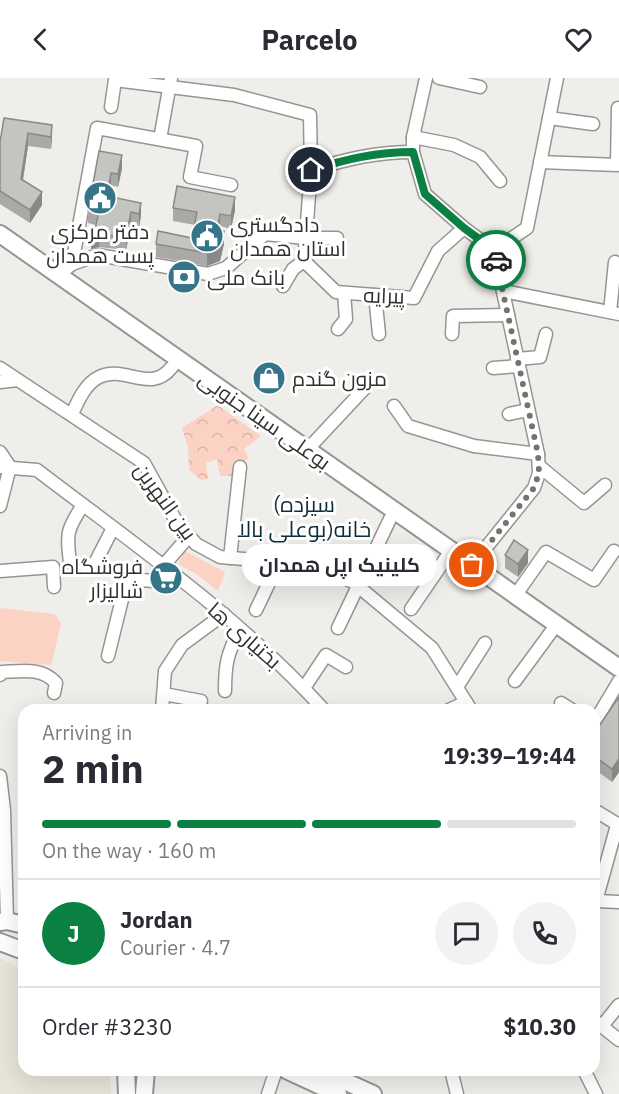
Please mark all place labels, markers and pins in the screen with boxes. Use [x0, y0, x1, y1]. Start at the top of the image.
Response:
pin [285, 144, 336, 195]
public building icon: دفتر مرکزی پست همدان [82, 180, 118, 216]
place label: دادگستری استان همدان [230, 210, 346, 262]
place label: دفتر مرکزی پست همدان [46, 217, 154, 270]
public building icon: دادگستری استان همدان [189, 218, 225, 254]
bank icon: بانک ملی [166, 259, 202, 295]
place label: بانک ملی [207, 263, 285, 291]
shop icon: مزون گندم [251, 360, 287, 396]
place label: مزون گندم [292, 364, 387, 393]
pin [446, 539, 497, 590]
callout: کلینیک اپل همدان [241, 544, 436, 586]
place label: فروشگاه شالیزار [62, 552, 143, 604]
supermarket icon: فروشگاه شالیزار [148, 560, 184, 596]

